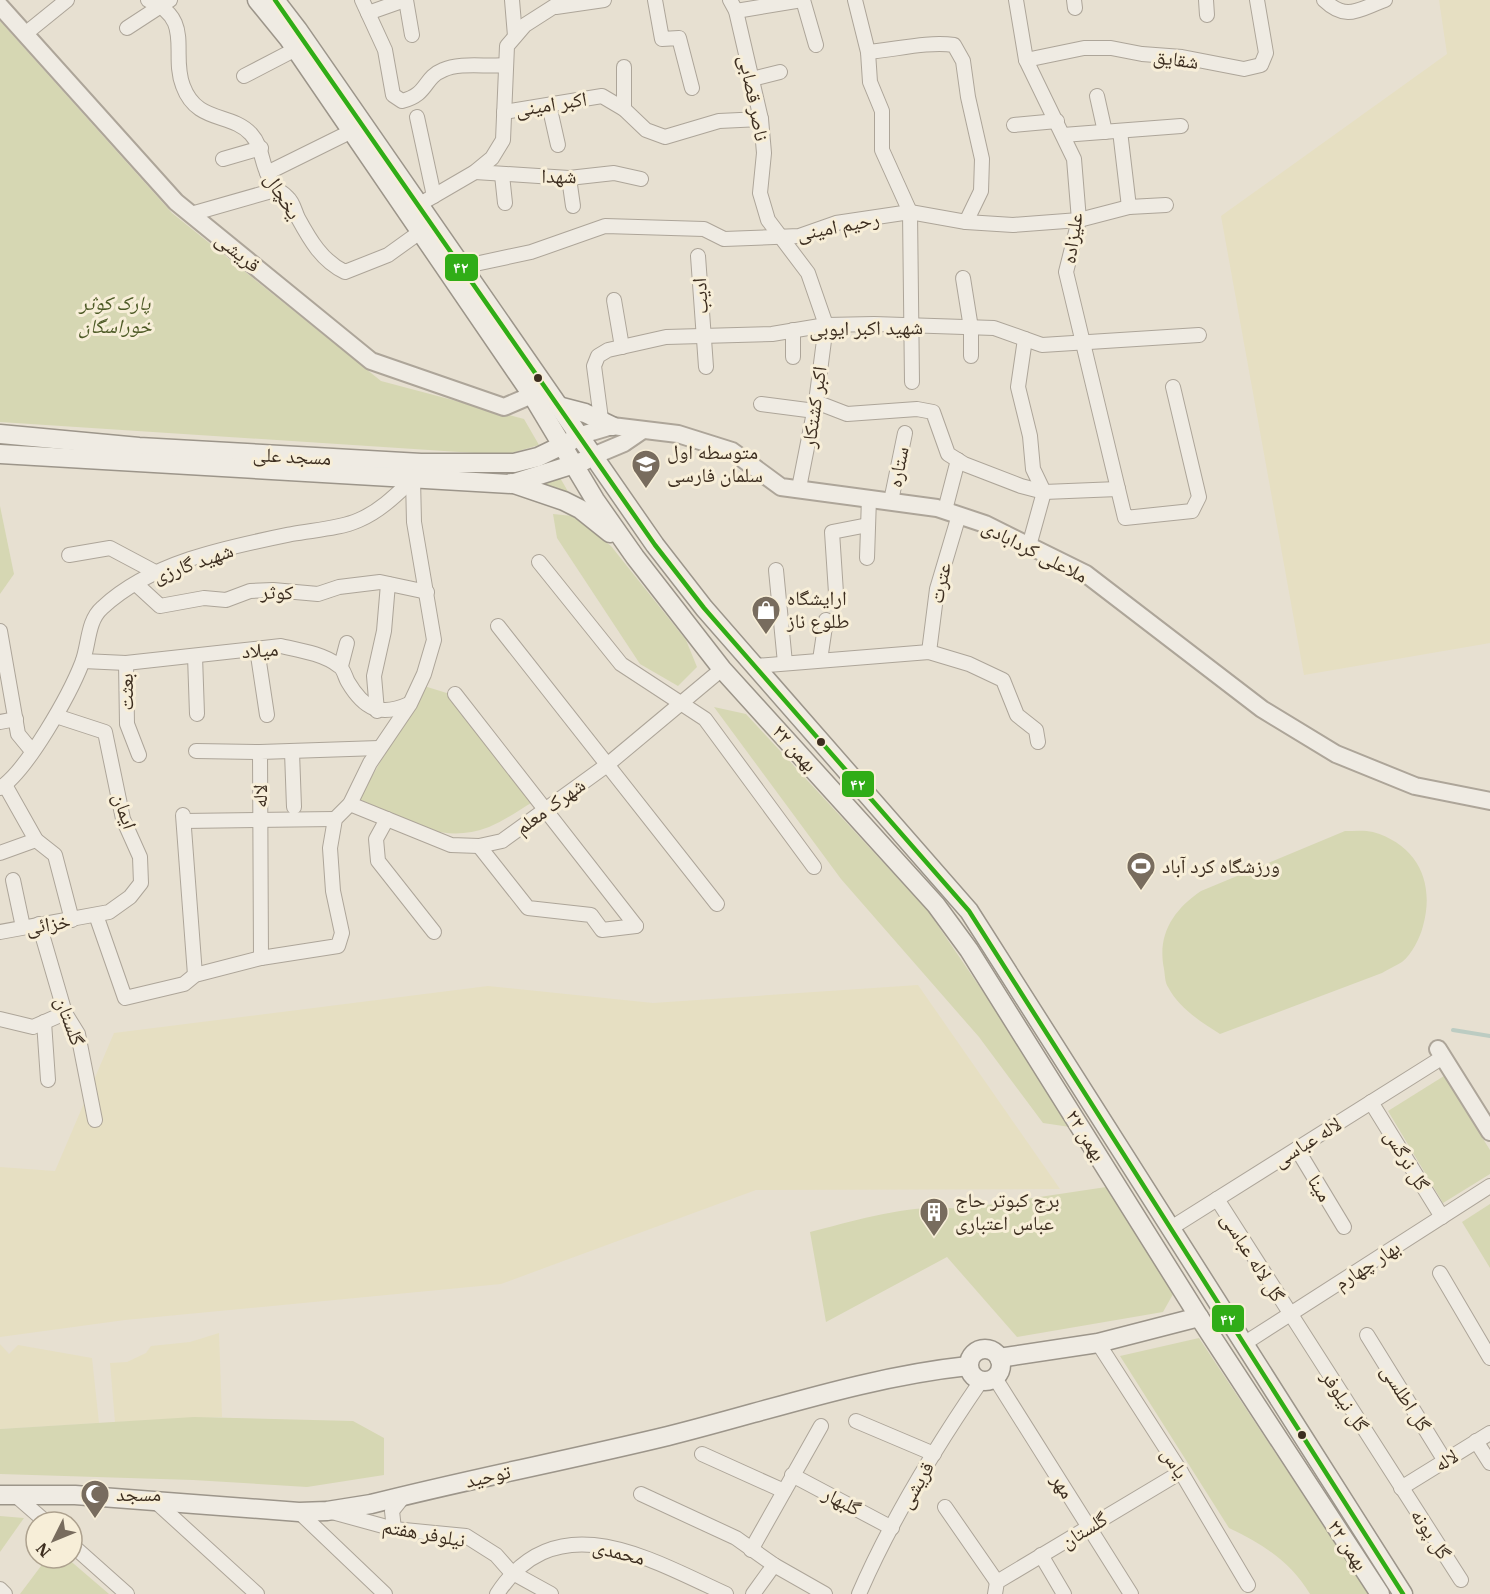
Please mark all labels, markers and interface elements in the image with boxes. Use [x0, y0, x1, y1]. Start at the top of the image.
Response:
street label: شقایق [1152, 42, 1201, 75]
street label: ناصر قصابی [733, 52, 776, 143]
street label: اکبر امینی [513, 85, 589, 122]
street label: شهدا [541, 162, 577, 189]
street label: یخچال [259, 167, 308, 224]
street label: رحیم امینی [794, 204, 882, 248]
street label: علیزاده [1054, 210, 1089, 265]
street label: قریشی [210, 225, 266, 278]
line badge: ۴۲ [444, 253, 479, 282]
text: ۴۲ [453, 257, 469, 277]
street label: ادیب [685, 277, 714, 315]
park label: پارک کوثر خوراسگان [78, 289, 152, 339]
street label: شهید اکبر ایوبی [809, 313, 923, 342]
street label: اکبر کشتکار [794, 364, 833, 451]
unlabelled marker [532, 372, 544, 384]
place label: متوسطه اول سلمان فارسی [667, 438, 763, 488]
street label: مسجد علی [252, 440, 332, 471]
street label: ستاره [880, 444, 915, 490]
school or university icon: متوسطه اول سلمان فارسی [630, 448, 662, 490]
street label: ملاعلی کردابادی [978, 512, 1093, 589]
street label: شهید گارزی [149, 536, 237, 589]
street label: عترت [922, 560, 957, 606]
street label: کوثر [259, 577, 294, 606]
place label: ارایشگاه طلوع ناز [786, 584, 849, 634]
shop icon: ارایشگاه طلوع ناز [750, 594, 782, 636]
street label: میلاد [241, 635, 279, 664]
street label: بعثت [112, 673, 139, 711]
street label: ۲۲ بهمن [767, 718, 824, 777]
unlabelled marker [815, 736, 827, 748]
line badge: ۴۲ [841, 770, 875, 798]
street label: شهرک معلم [509, 771, 591, 841]
text: ۴۲ [850, 774, 866, 794]
street label: لاله [246, 784, 273, 808]
street label: ایمان [107, 789, 144, 832]
sports icon: ورزشگاه کرد آباد [1125, 850, 1157, 892]
place label: ورزشگاه کرد آباد [1162, 852, 1280, 879]
street label: خزائی [24, 907, 72, 940]
street label: گلستان [49, 993, 92, 1049]
street label: ۲۲ بهمن [1060, 1104, 1113, 1166]
street label: لاله عباسی [1267, 1110, 1346, 1173]
street label: گل نرگس [1379, 1124, 1436, 1196]
street label: مینا [1302, 1169, 1339, 1206]
place label: برج کبوتر حاج عباس اعتباری [955, 1186, 1060, 1236]
building icon: برج کبوتر حاج عباس اعتباری [918, 1196, 950, 1238]
street label: گل لاله عباسی [1215, 1207, 1292, 1307]
street label: بهار چهارم [1329, 1233, 1405, 1297]
line badge: ۴۲ [1211, 1304, 1245, 1333]
text: ۴۲ [1220, 1309, 1236, 1329]
street label: گل اطلسی [1375, 1359, 1438, 1437]
street label: گل نیلوفر [1315, 1364, 1375, 1437]
unlabelled marker [1296, 1429, 1308, 1441]
street label: یاس [1155, 1442, 1195, 1484]
street label: لاله [1429, 1442, 1463, 1477]
street label: قریشی [891, 1456, 940, 1513]
street label: توحید [463, 1457, 513, 1494]
street label: مهر [1045, 1467, 1081, 1503]
mosque icon: مسجد [79, 1478, 111, 1520]
street label: گلبهار [818, 1479, 866, 1522]
place label: مسجد [116, 1480, 161, 1507]
street label: گل پونه [1405, 1503, 1458, 1564]
street label: گلستان [1055, 1505, 1112, 1554]
north arrow [24, 1510, 84, 1570]
street label: نیلوفر هفتم [380, 1512, 468, 1554]
street label: ۲۲ بهمن [1322, 1514, 1375, 1575]
street label: محمدی [590, 1532, 648, 1571]
text: N [31, 1539, 55, 1562]

